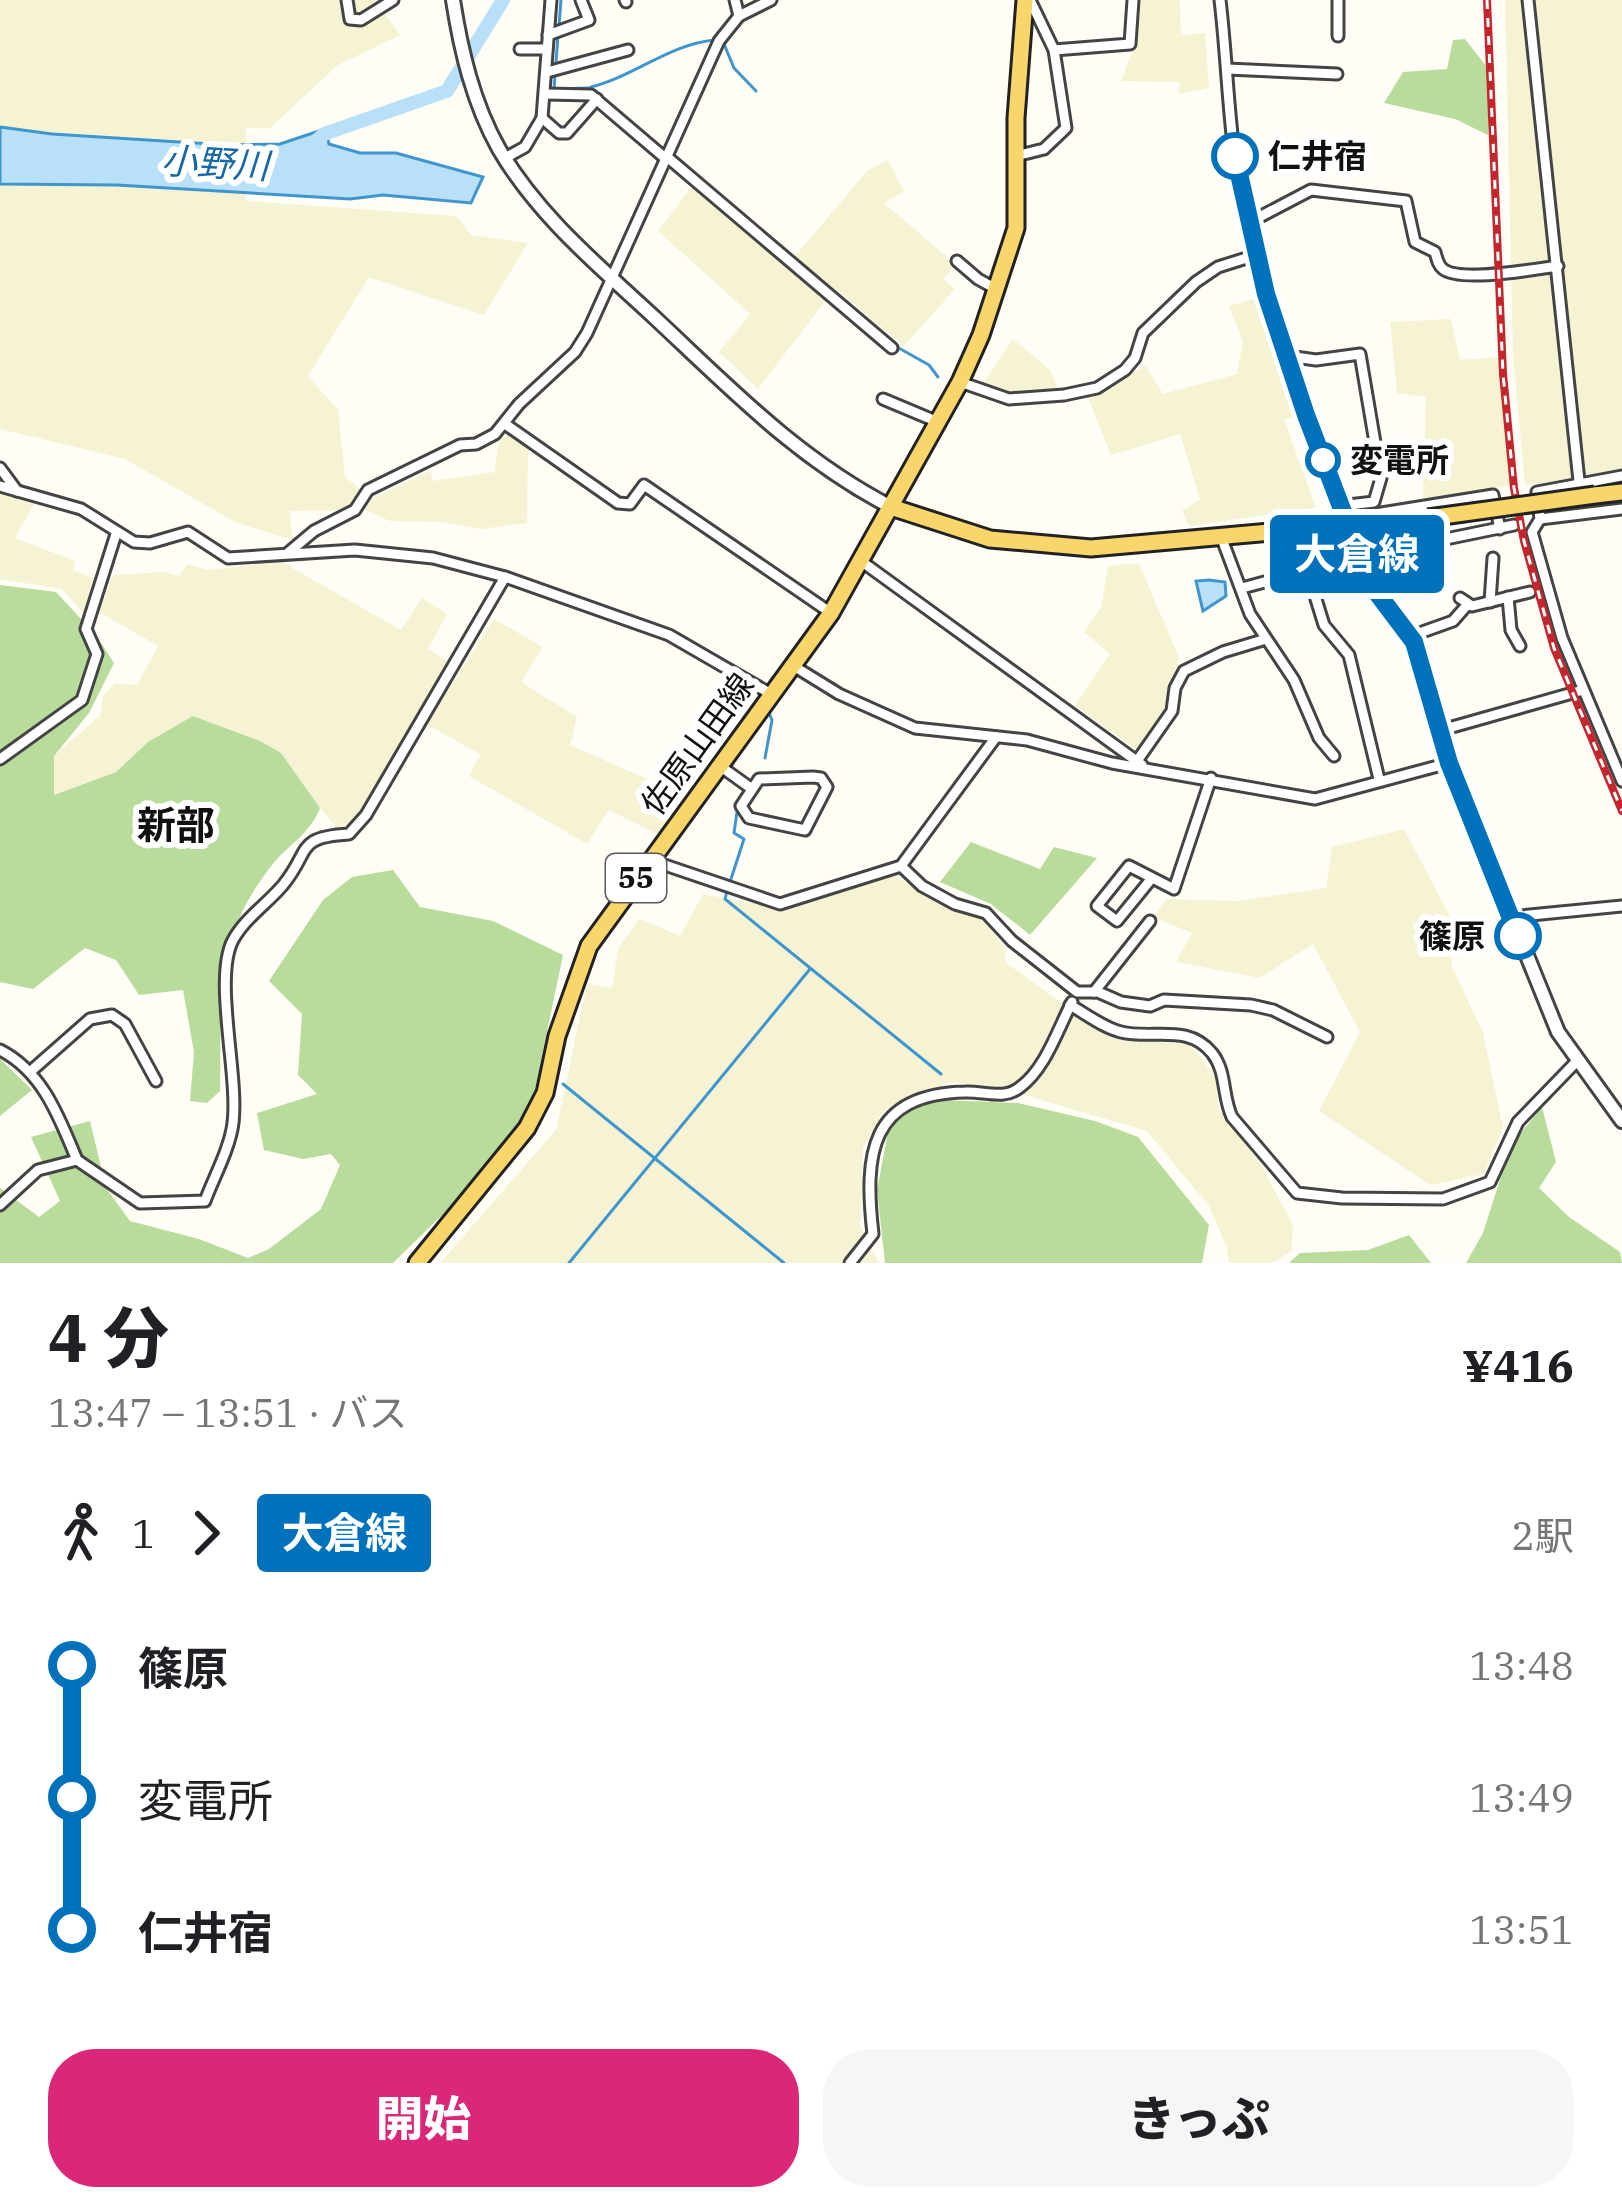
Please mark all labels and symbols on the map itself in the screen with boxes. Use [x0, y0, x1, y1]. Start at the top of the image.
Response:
marker: 仁井宿 [1213, 134, 1257, 178]
place label: 仁井宿 [1268, 134, 1367, 177]
water label: 小野川 [160, 136, 274, 189]
place label: 変電所 [1350, 438, 1449, 481]
marker: 変電所 [1307, 444, 1339, 476]
line badge: 大倉線 [1288, 515, 1426, 593]
street label: 佐原山田線 [631, 664, 762, 823]
district label: 新部 [137, 799, 215, 850]
road number: 55 [606, 854, 666, 902]
place label: 篠原 [1419, 914, 1485, 957]
marker: 篠原 [1496, 914, 1540, 958]

